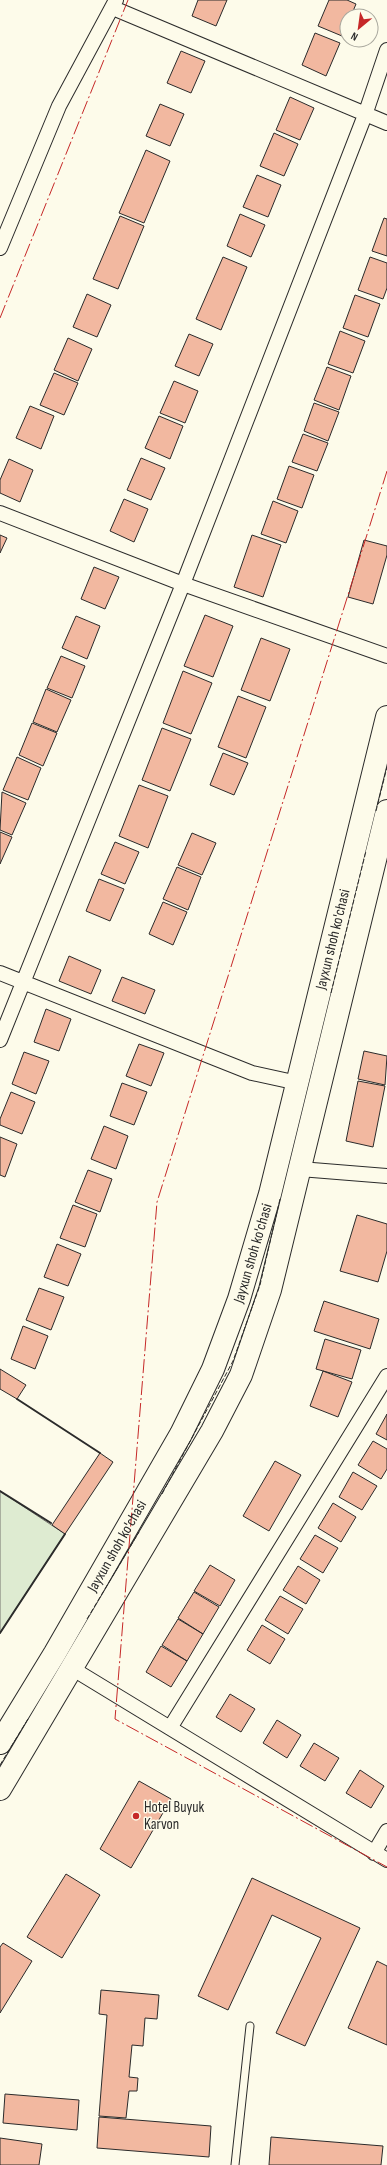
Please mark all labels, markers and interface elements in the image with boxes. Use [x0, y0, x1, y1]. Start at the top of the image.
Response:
north arrow [339, 8, 379, 48]
text: N [349, 29, 360, 43]
street label: Jayxun shoh ko'chasi [311, 887, 354, 992]
street label: Jayxun shoh ko'chasi [228, 1201, 276, 1307]
street label: Jayxun shoh ko'chasi [82, 1497, 151, 1596]
place label: Hotel Buyuk Karvon [144, 1798, 205, 1834]
marker: Hotel Buyuk Karvon [131, 1811, 141, 1821]

